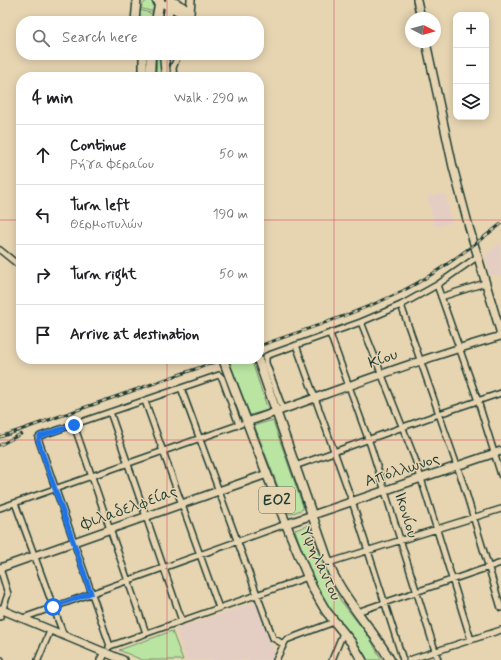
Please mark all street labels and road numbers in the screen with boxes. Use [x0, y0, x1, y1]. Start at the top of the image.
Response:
street label: Κίου [365, 344, 401, 374]
street label: Απόλλωνος [362, 448, 442, 492]
street label: Φιλαδελφείας [77, 481, 180, 536]
road number: ΕΟ2 [259, 487, 295, 513]
street label: Ικονίου [389, 489, 423, 541]
street label: Υψηλάντου [294, 524, 346, 604]

